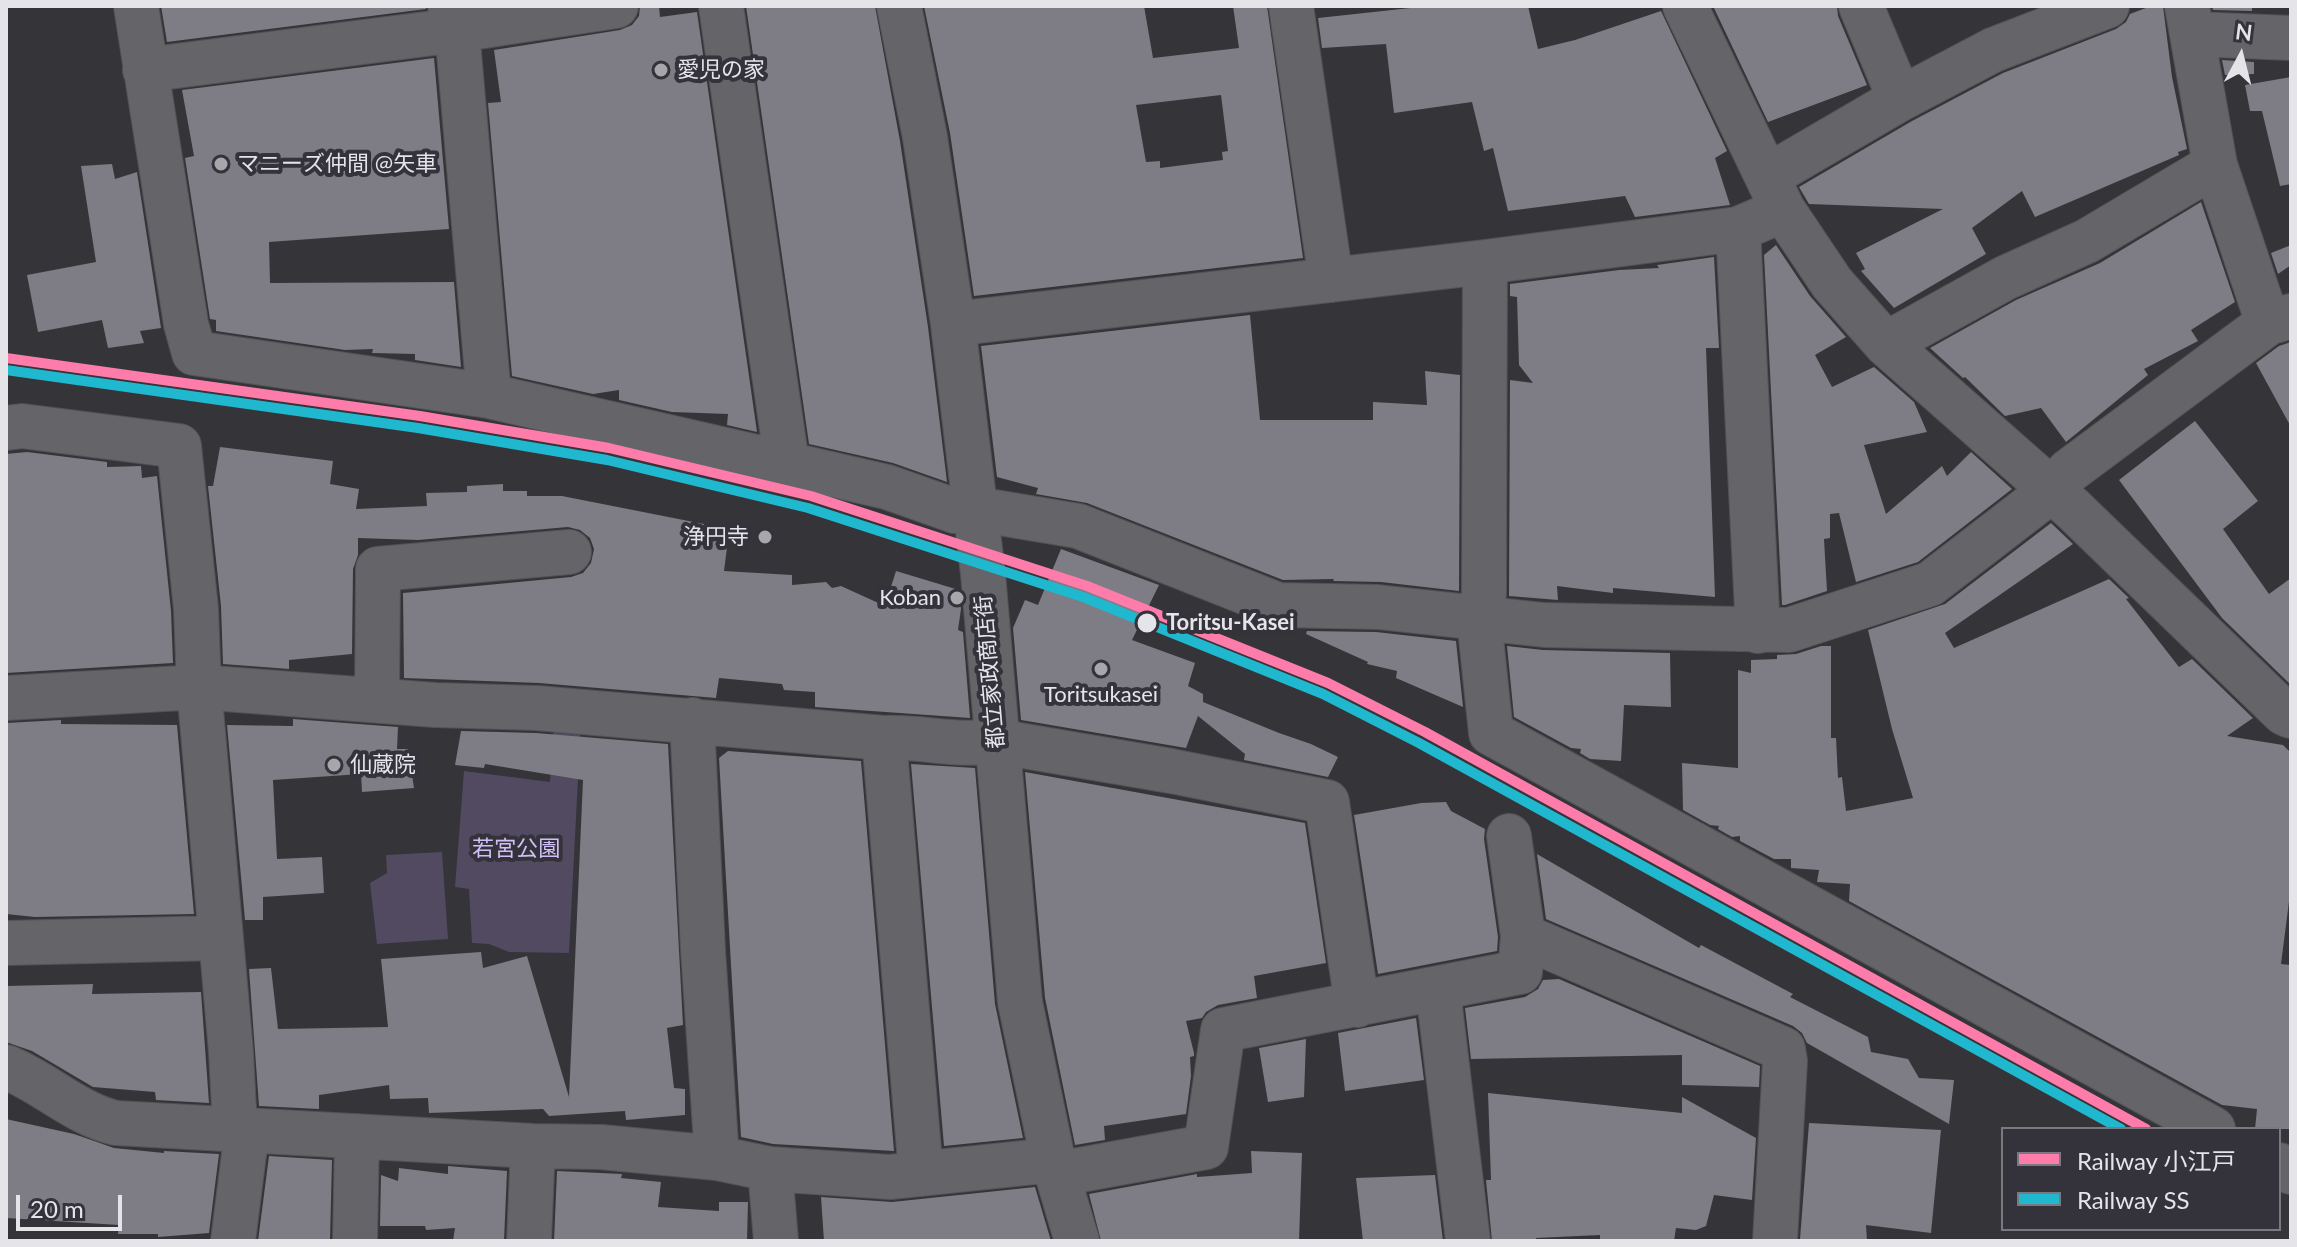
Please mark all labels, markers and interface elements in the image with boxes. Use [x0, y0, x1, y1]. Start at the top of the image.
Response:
north arrow [2201, 16, 2281, 96]
text: N [2234, 17, 2254, 46]
place label: 愛児の家 [677, 57, 765, 83]
marker: 愛児の家 [652, 61, 670, 79]
place label: マニーズ仲間 @矢車 [237, 151, 437, 177]
marker: マニーズ仲間 @矢車 [212, 155, 230, 173]
place label: 浄円寺 [683, 524, 749, 550]
marker: 浄円寺 [756, 528, 774, 546]
place label: Koban [879, 585, 941, 611]
marker: Koban [948, 589, 966, 607]
street label: 都立家政商店街 [970, 594, 1010, 750]
place label: Toritsu-Kasei [1166, 610, 1295, 636]
marker: Toritsu-Kasei [1135, 611, 1159, 635]
marker: Toritsukasei [1092, 660, 1110, 678]
place label: Toritsukasei [1044, 682, 1158, 708]
place label: 仙蔵院 [350, 752, 416, 778]
marker: 仙蔵院 [325, 756, 343, 774]
park label: 若宮公園 [472, 836, 560, 862]
legend [2001, 1127, 2281, 1231]
text: Railway 小江戸 [2077, 1146, 2236, 1175]
scale bar [20, 1179, 126, 1229]
text: Railway SS [2077, 1185, 2190, 1214]
text: 20 m [30, 1194, 84, 1223]

